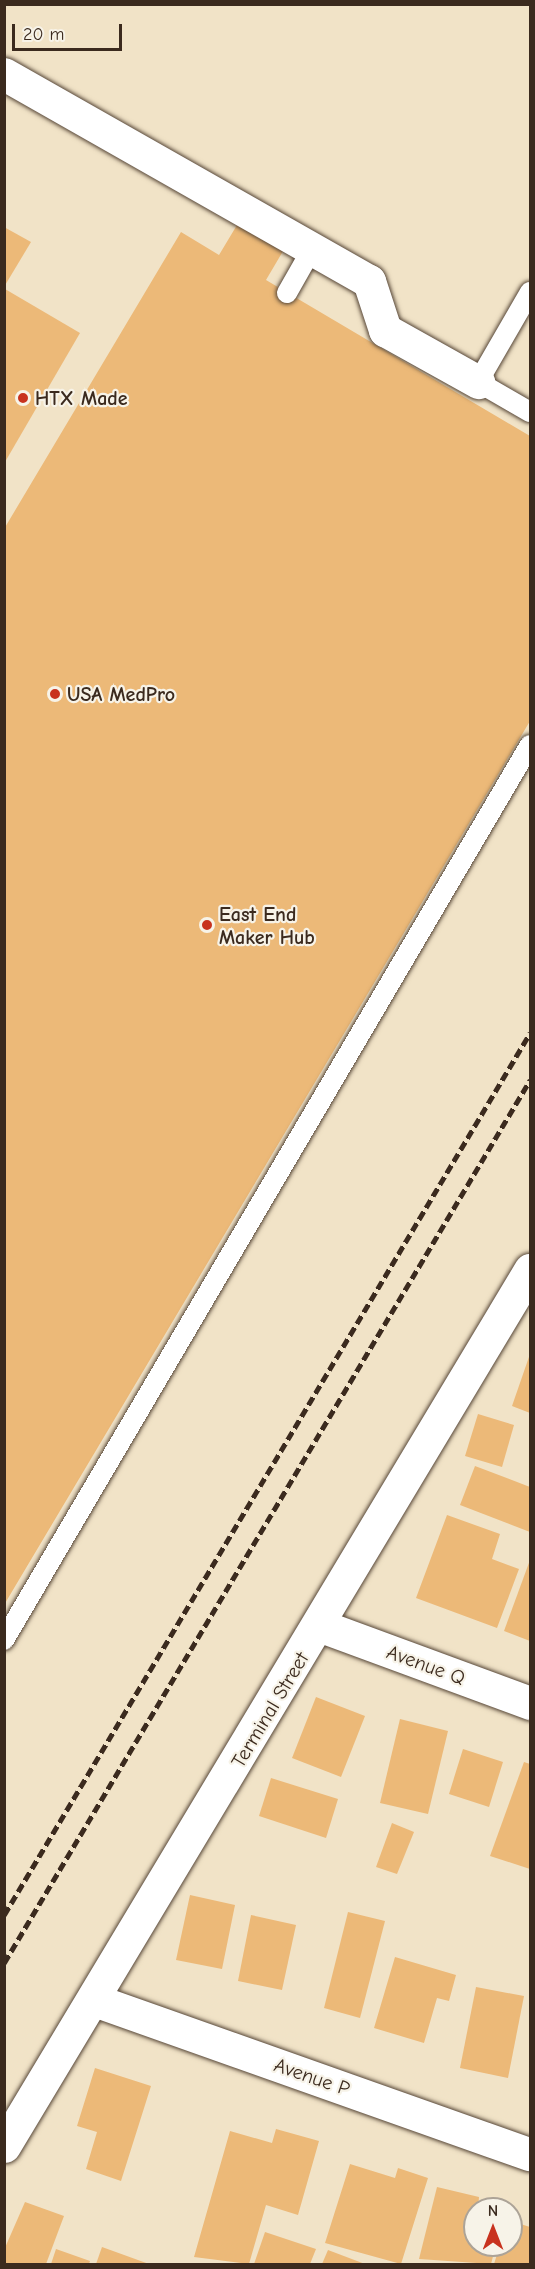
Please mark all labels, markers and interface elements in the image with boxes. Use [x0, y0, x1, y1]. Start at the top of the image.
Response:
scale bar [15, 12, 124, 50]
text: 20 m [23, 24, 64, 45]
place label: HTX Made [35, 386, 128, 410]
marker: HTX Made [16, 391, 30, 405]
place label: USA MedPro [67, 682, 175, 706]
marker: USA MedPro [48, 687, 62, 701]
place label: East End Maker Hub [219, 902, 315, 949]
marker: East End Maker Hub [200, 918, 214, 932]
street label: Avenue Q [383, 1640, 469, 1690]
street label: Terminal Street [226, 1648, 314, 1772]
street label: Avenue P [271, 2053, 353, 2101]
north arrow [463, 2197, 523, 2257]
text: N [488, 2202, 498, 2220]

